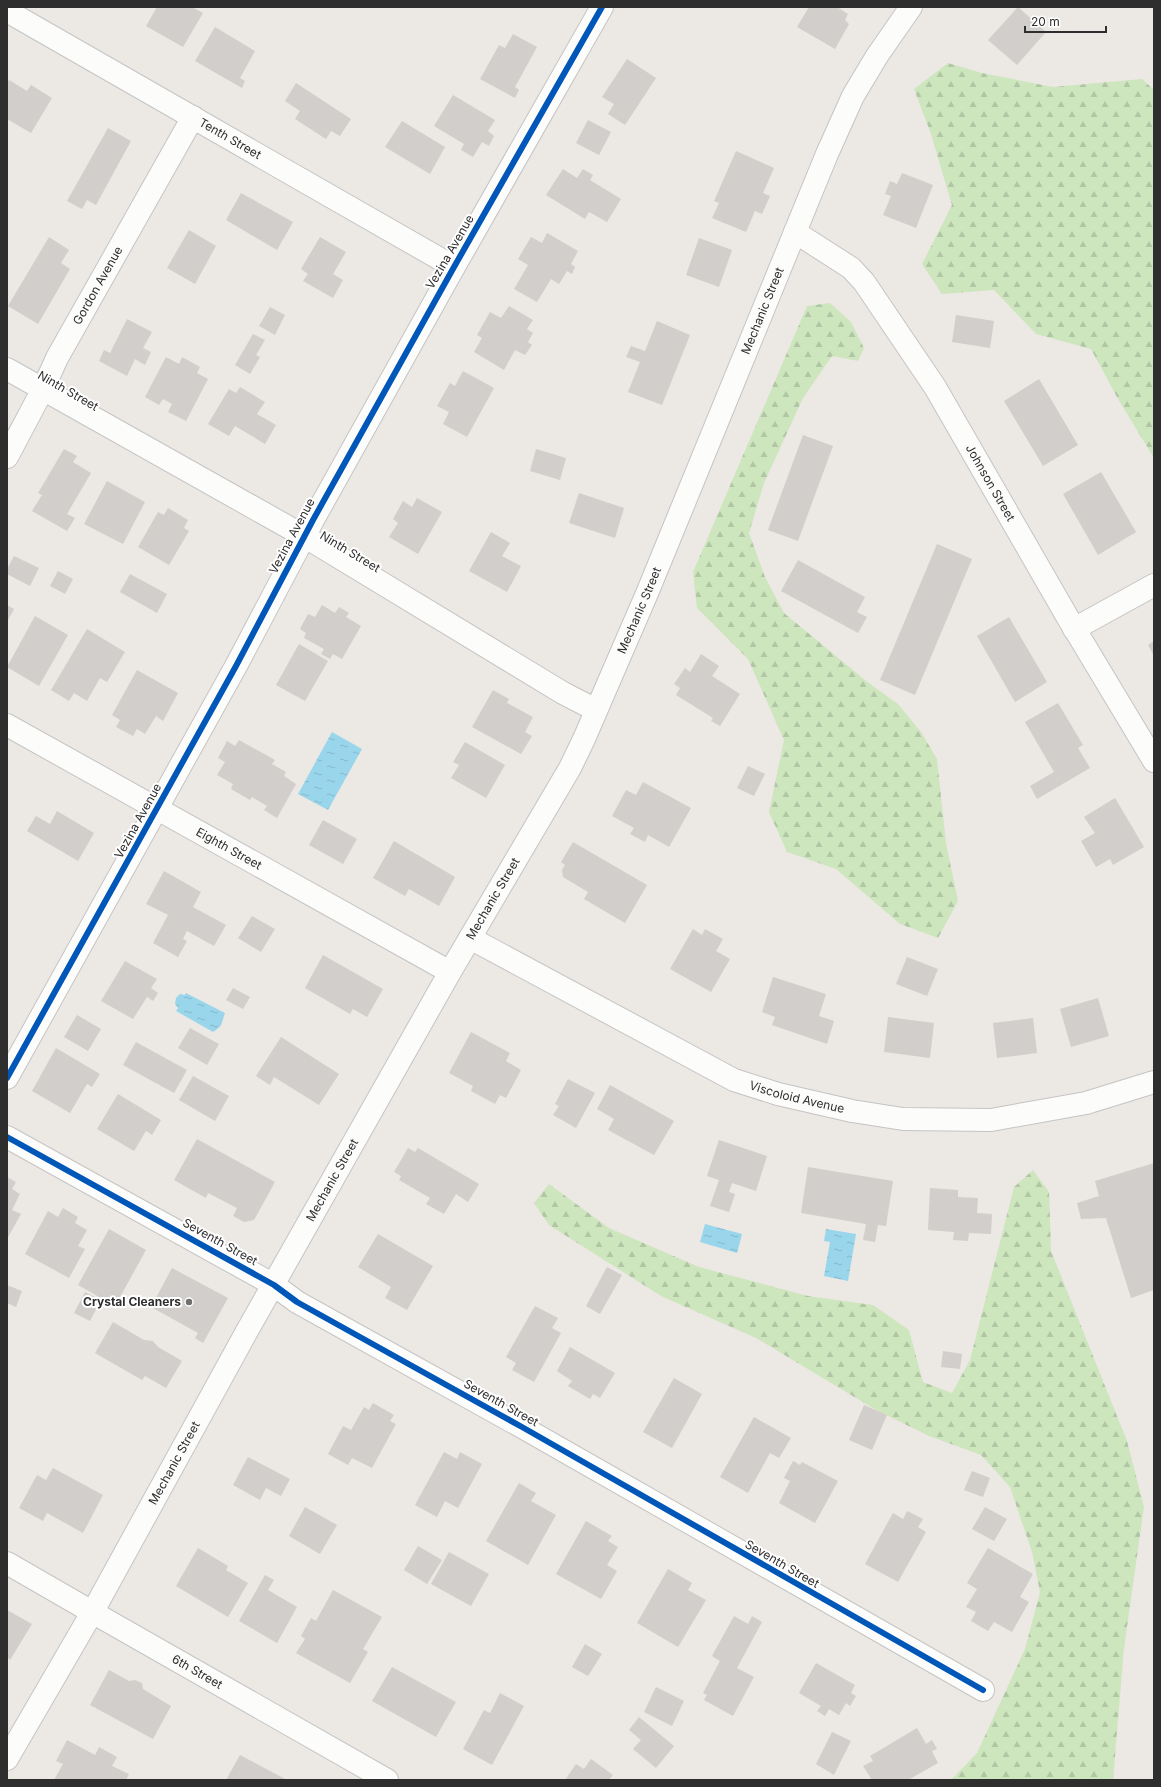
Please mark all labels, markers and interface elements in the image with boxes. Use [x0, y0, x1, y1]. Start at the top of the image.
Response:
scale bar [1025, 8, 1106, 34]
text: 20 m [1031, 14, 1060, 29]
street label: Tenth Street [196, 115, 264, 162]
street label: Vezina Avenue [422, 212, 477, 292]
street label: Gordon Avenue [69, 244, 125, 327]
street label: Mechanic Street [738, 265, 787, 356]
street label: Ninth Street [35, 367, 101, 414]
street label: Johnson Street [963, 441, 1019, 524]
street label: Vezina Avenue [265, 495, 318, 576]
street label: Ninth Street [318, 528, 383, 575]
street label: Mechanic Street [614, 565, 664, 656]
street label: Vezina Avenue [111, 781, 164, 861]
street label: Eighth Street [194, 824, 265, 873]
street label: Mechanic Street [463, 855, 523, 942]
street label: Viscoloid Avenue [748, 1077, 846, 1116]
street label: Mechanic Street [303, 1136, 361, 1224]
street label: Seventh Street [180, 1215, 260, 1268]
place label: Crystal Cleaners [83, 1294, 181, 1309]
marker: Crystal Cleaners [184, 1297, 194, 1307]
street label: Seventh Street [461, 1376, 541, 1429]
street label: Mechanic Street [145, 1419, 203, 1507]
street label: Seventh Street [742, 1536, 822, 1591]
street label: 6th Street [169, 1651, 225, 1692]

